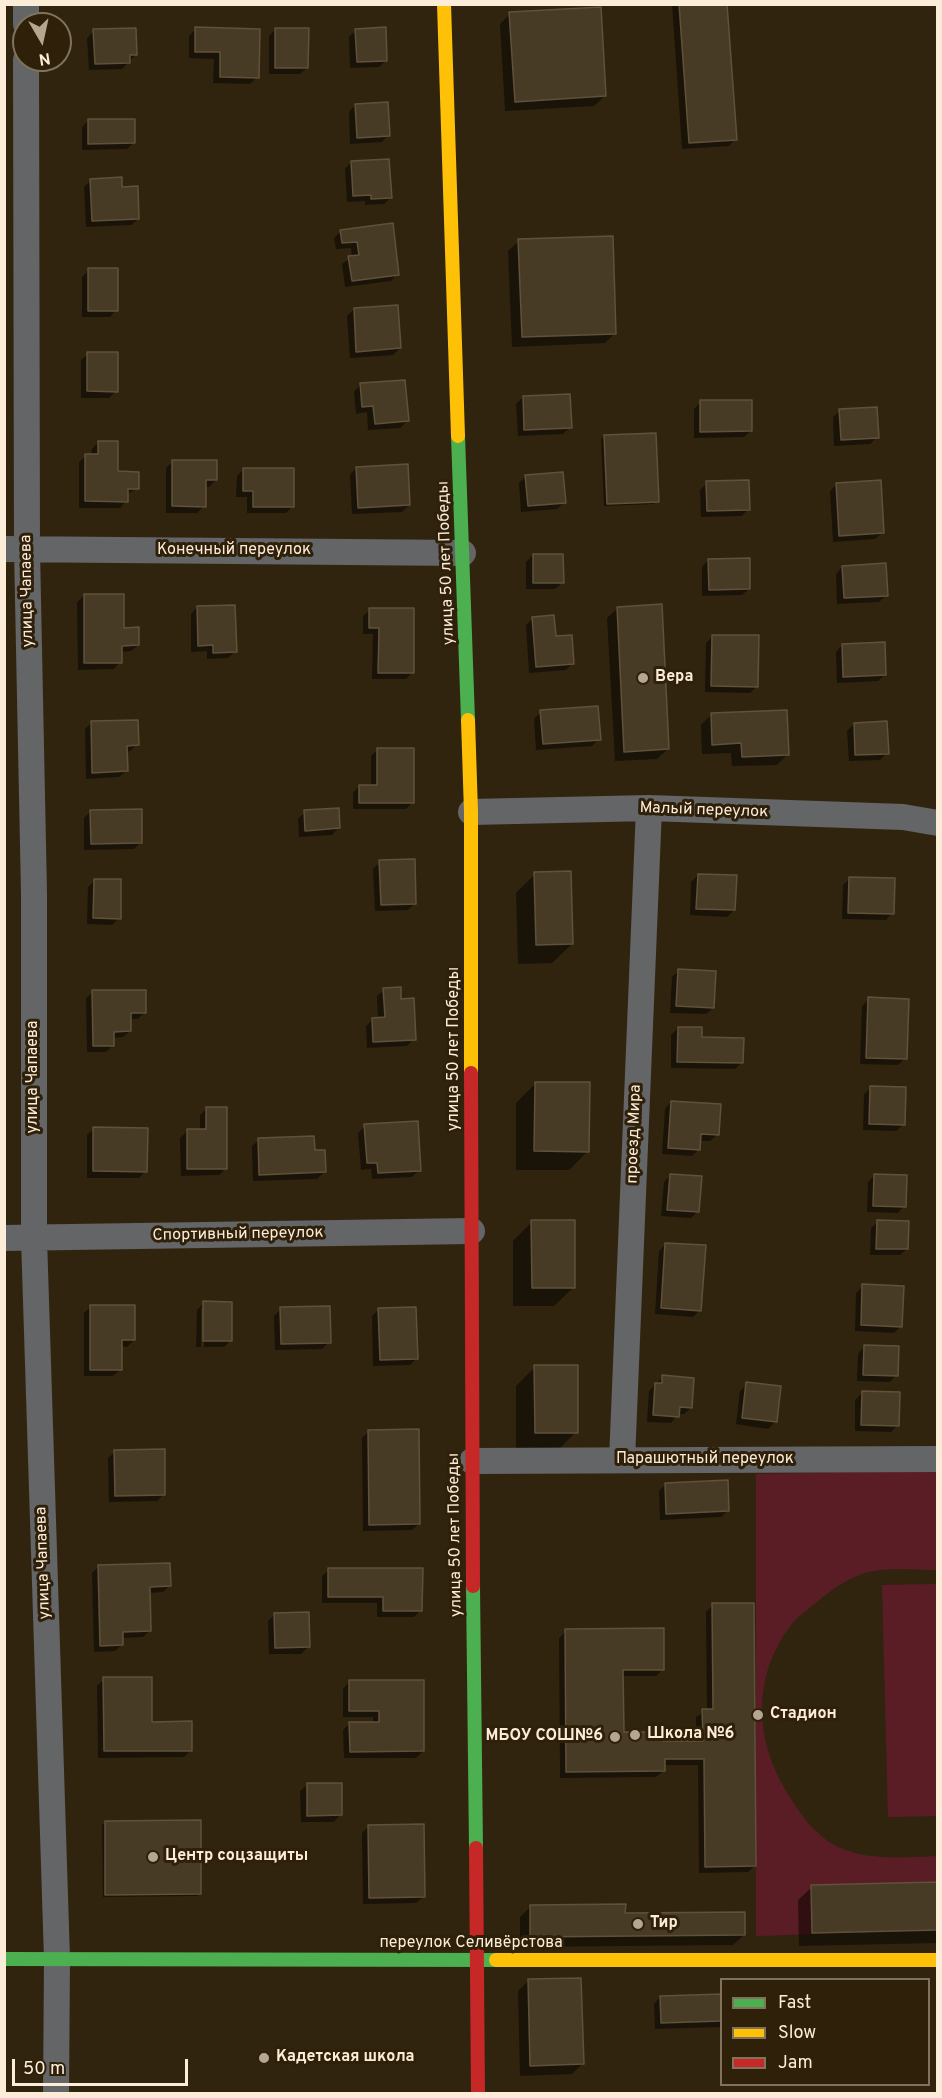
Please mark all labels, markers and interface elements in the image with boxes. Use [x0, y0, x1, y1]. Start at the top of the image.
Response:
north arrow [12, 12, 72, 72]
text: N [37, 47, 52, 69]
street label: улица 50 лет Победы [435, 481, 459, 645]
street label: улица Чапаева [17, 534, 39, 648]
street label: Конечный переулок [157, 541, 311, 561]
place label: Вера [655, 668, 693, 688]
marker: Вера [636, 671, 650, 685]
street label: Малый переулок [639, 799, 769, 823]
street label: улица 50 лет Победы [445, 967, 465, 1131]
street label: улица Чапаева [24, 1021, 44, 1133]
street label: проезд Мира [624, 1084, 646, 1184]
street label: Спортивный переулок [152, 1224, 324, 1246]
street label: Парашютный переулок [616, 1450, 794, 1470]
street label: улица 50 лет Победы [445, 1453, 467, 1617]
street label: улица Чапаева [32, 1506, 56, 1620]
place label: Стадион [770, 1705, 837, 1725]
marker: Стадион [751, 1708, 765, 1722]
place label: Школа №6 [647, 1725, 734, 1745]
place label: МБОУ СОШ№6 [486, 1727, 603, 1747]
marker: Школа №6 [628, 1728, 642, 1742]
marker: МБОУ СОШ№6 [608, 1730, 622, 1744]
place label: Центр соцзащиты [165, 1847, 308, 1867]
marker: Центр соцзащиты [146, 1850, 160, 1864]
place label: Тир [650, 1914, 678, 1934]
marker: Тир [631, 1917, 645, 1931]
street label: переулок Селивёрстова [379, 1934, 563, 1954]
legend [720, 1978, 930, 2086]
text: Fast [778, 1992, 811, 2015]
text: Slow [778, 2022, 816, 2045]
scale bar [15, 2047, 190, 2085]
place label: Кадетская школа [276, 2048, 415, 2068]
marker: Кадетская школа [257, 2051, 271, 2065]
text: Jam [778, 2052, 813, 2075]
text: 50 m [23, 2058, 65, 2081]

